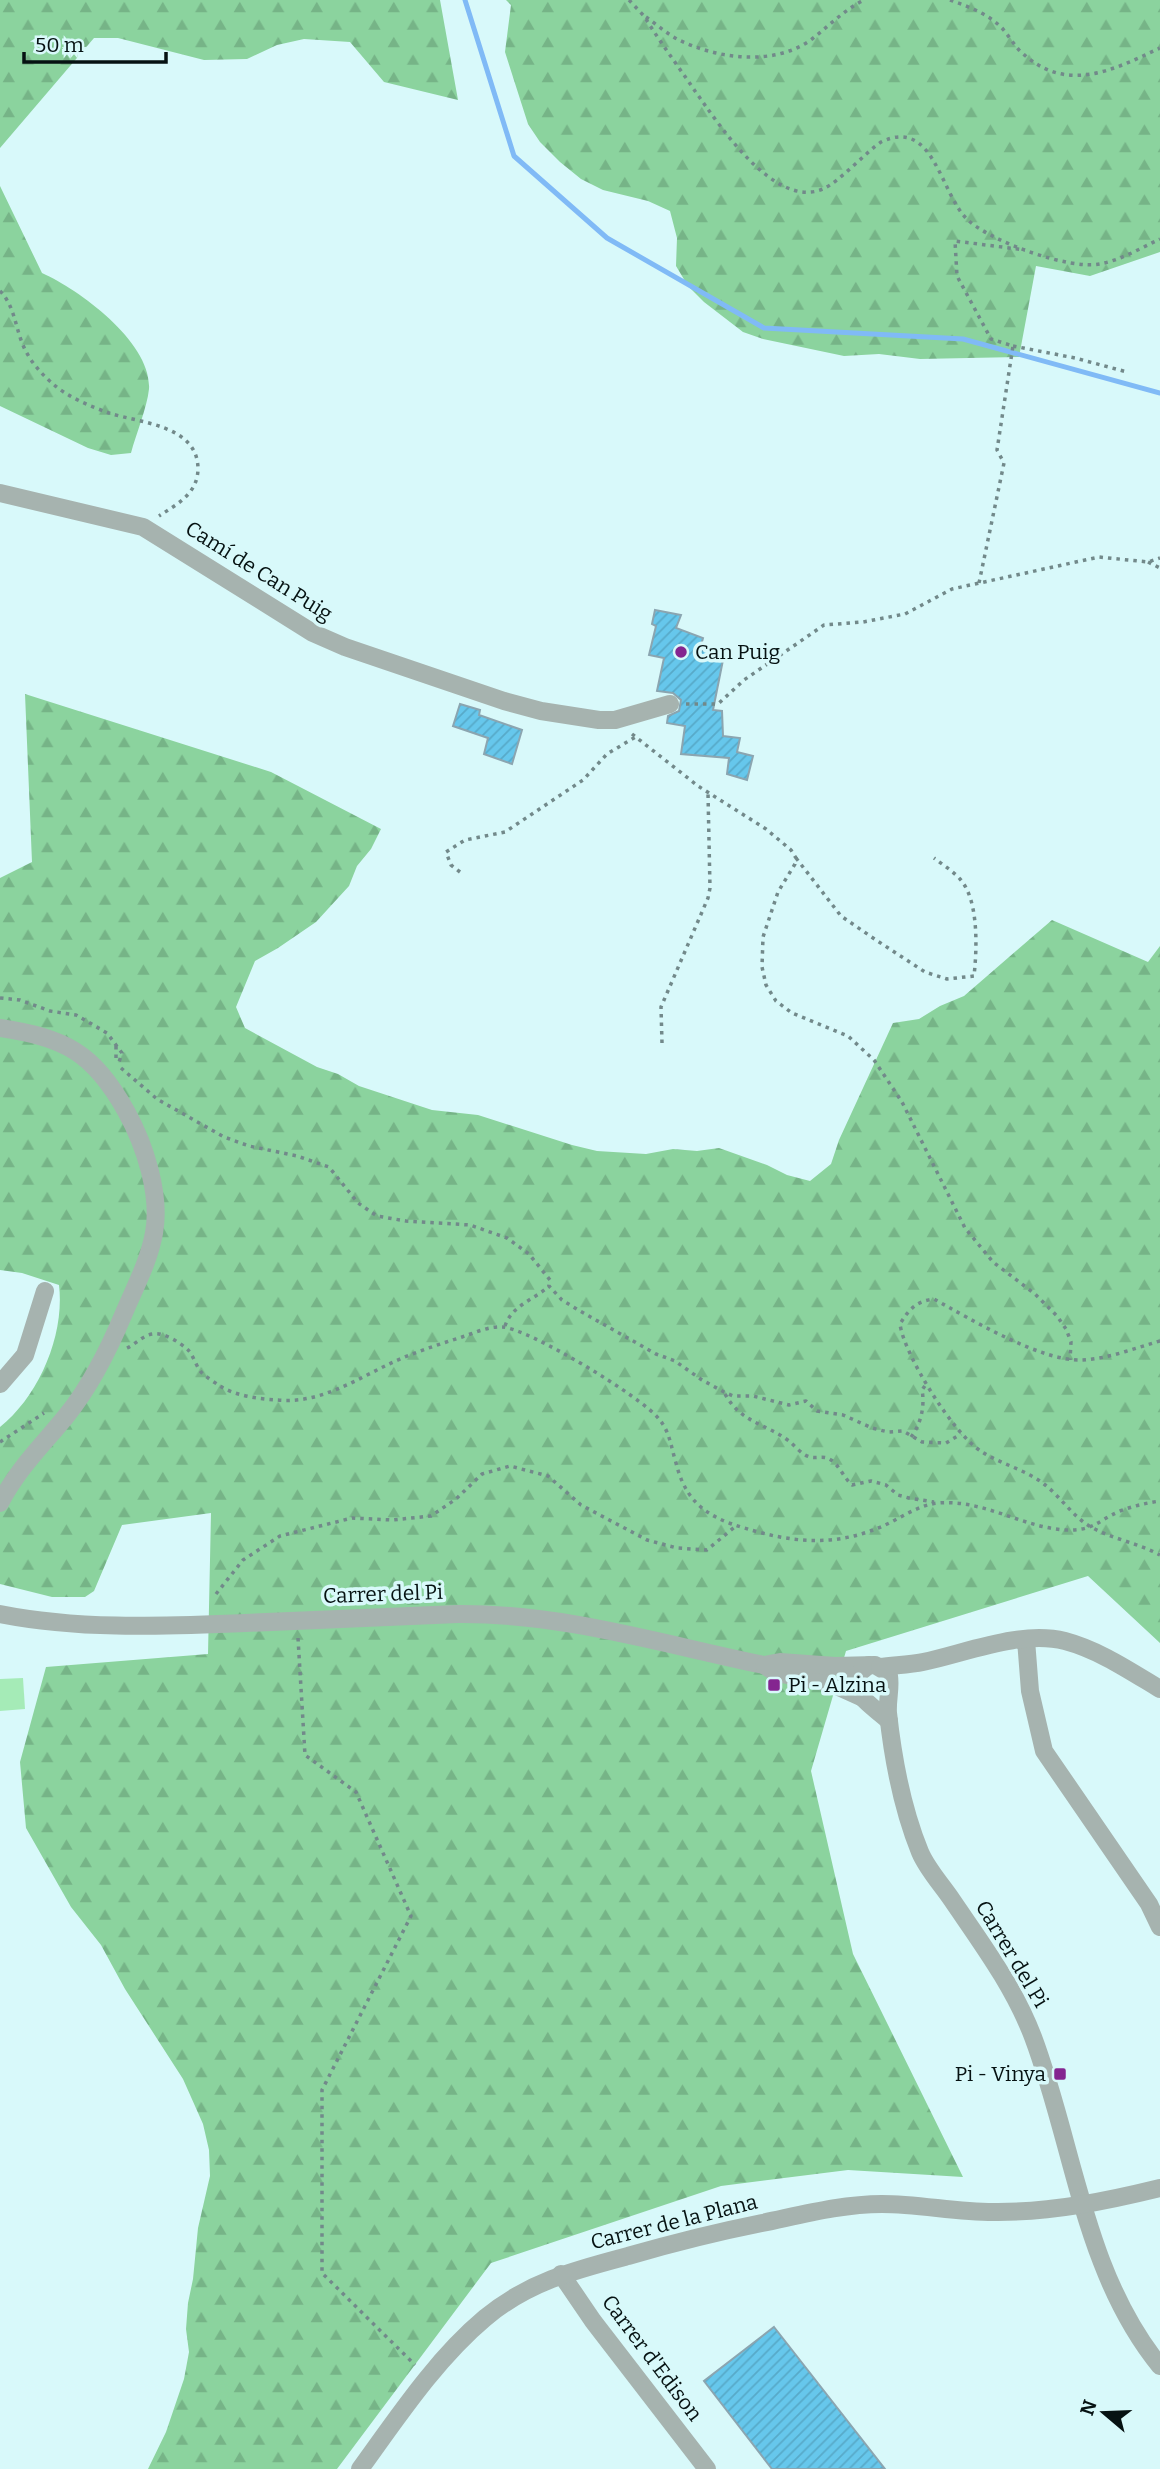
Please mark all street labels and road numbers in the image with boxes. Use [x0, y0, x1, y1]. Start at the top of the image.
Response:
street label: Camí de Can Puig [181, 515, 338, 627]
street label: Carrer del Pi [323, 1579, 443, 1609]
street label: Carrer del Pi [970, 1896, 1054, 2012]
street label: Carrer de la Plana [588, 2189, 761, 2255]
street label: Carrer d'Edison [596, 2290, 708, 2426]

